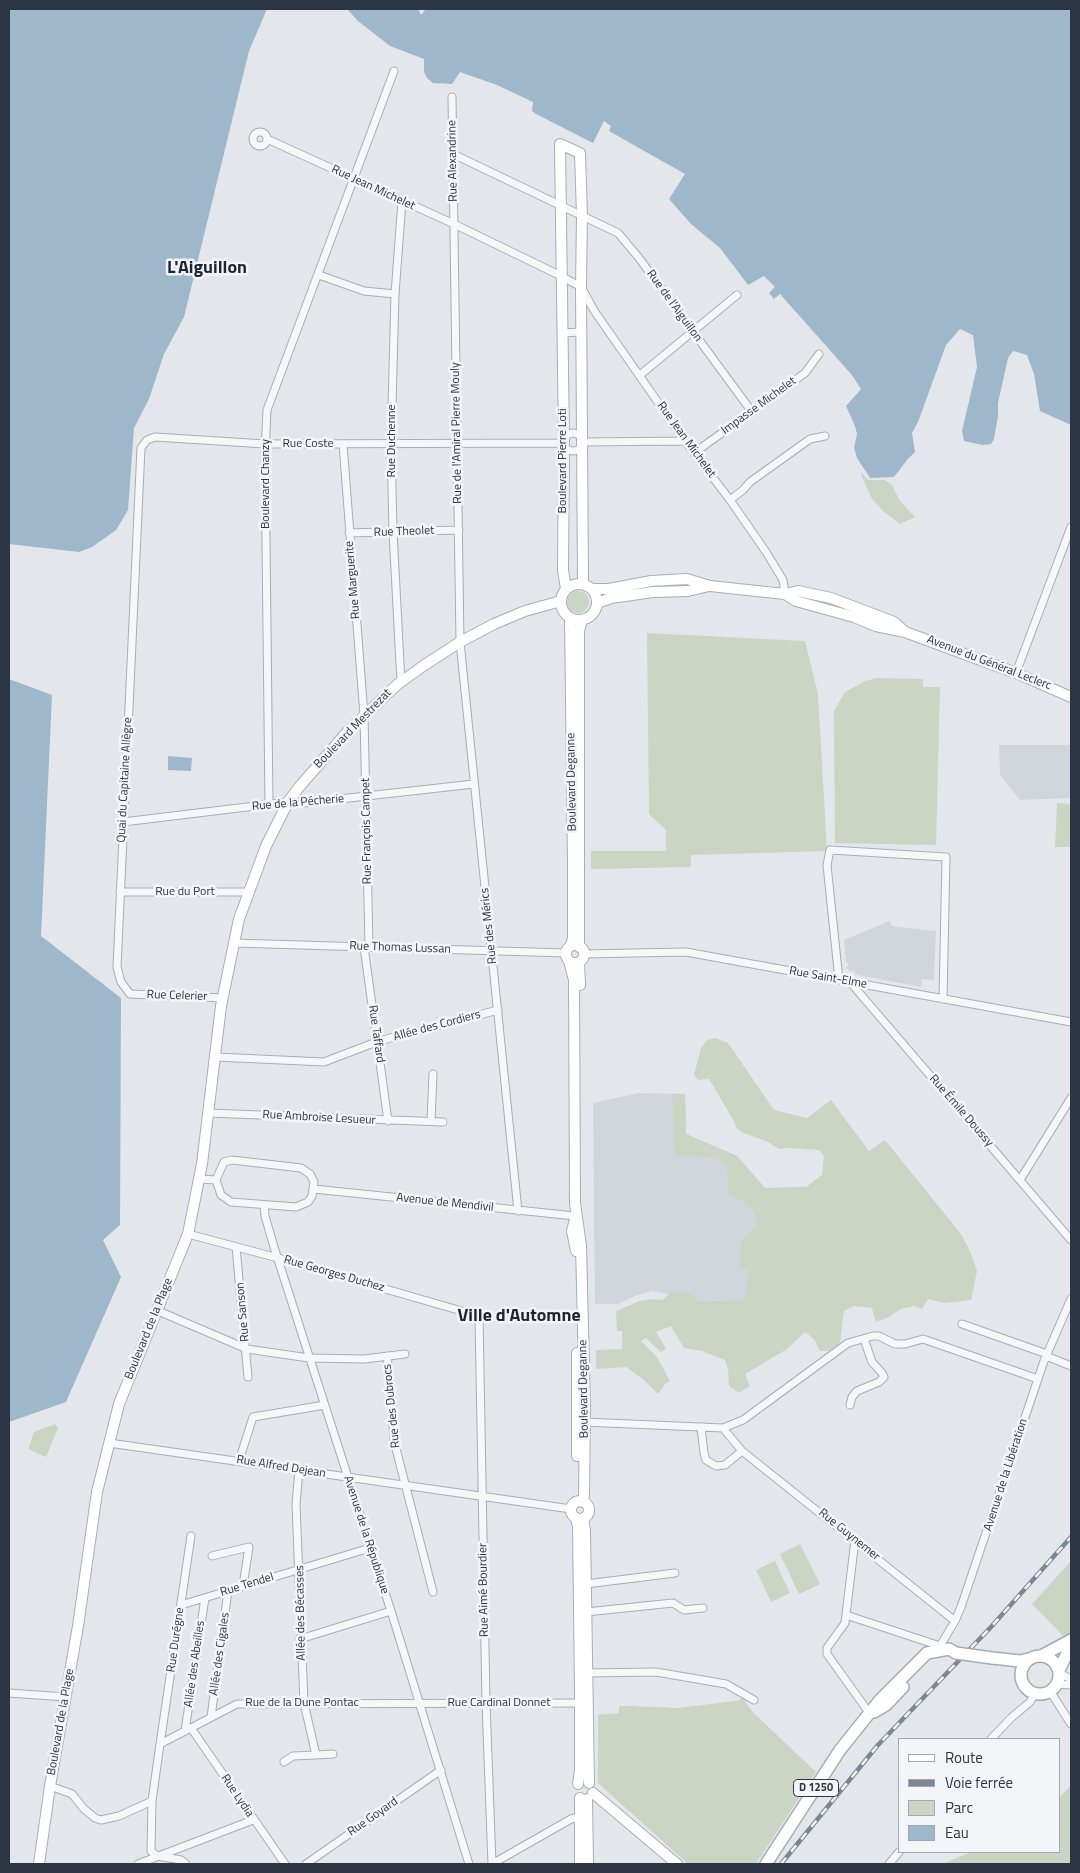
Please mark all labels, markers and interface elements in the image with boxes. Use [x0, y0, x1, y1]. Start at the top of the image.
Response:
street label: Rue Alexandrine [445, 120, 461, 202]
street label: Rue Jean Michelet [329, 162, 417, 214]
district label: L'Aiguillon [167, 258, 247, 280]
street label: Rue de l'Aiguillon [643, 267, 705, 345]
street label: Rue de l'Amiral Pierre Mouly [449, 362, 465, 504]
street label: Impasse Michelet [719, 374, 799, 438]
street label: Rue Jean Michelet [654, 399, 718, 481]
street label: Rue Duchenne [385, 404, 399, 478]
street label: Boulevard Pierre Loti [556, 408, 570, 514]
street label: Rue Coste [282, 437, 334, 451]
street label: Boulevard Chanzy [259, 439, 273, 529]
street label: Rue Theolet [373, 524, 435, 540]
street label: Rue Marguerite [342, 540, 364, 620]
street label: Avenue du Général Leclerc [925, 633, 1053, 693]
street label: Boulevard Mestrezat [311, 686, 395, 772]
street label: Quai du Capitaine Allègre [115, 717, 135, 843]
street label: Boulevard Deganne [564, 733, 580, 831]
street label: Rue François Campet [359, 778, 375, 884]
street label: Rue de la Pécherie [251, 792, 345, 814]
street label: Rue du Port [155, 885, 215, 899]
street label: Rue des Mérics [478, 887, 500, 965]
street label: Rue Thomas Lussan [349, 939, 451, 957]
street label: Rue Saint-Elme [788, 964, 868, 992]
street label: Rue Celerier [146, 988, 208, 1004]
street label: Rue Taffard [365, 1004, 387, 1064]
street label: Allée des Cordiers [392, 1007, 482, 1045]
street label: Rue Émile Doussy [926, 1072, 996, 1150]
street label: Rue Ambroise Lesueur [262, 1108, 376, 1128]
street label: Avenue de Mendivil [396, 1191, 494, 1215]
street label: Rue Georges Duchez [282, 1253, 386, 1295]
street label: Boulevard de la Plage [122, 1276, 176, 1382]
street label: Rue Sanson [233, 1282, 253, 1342]
district label: Ville d'Automne [457, 1306, 581, 1328]
street label: Boulevard Deganne [576, 1340, 592, 1438]
street label: Rue des Dubrocs [380, 1363, 404, 1449]
street label: Avenue de la Libération [981, 1417, 1031, 1533]
street label: Rue Alfred Dejean [235, 1453, 327, 1481]
street label: Avenue de la République [340, 1474, 392, 1596]
street label: Rue Guynemer [815, 1506, 883, 1564]
street label: Rue Aimé Bourdier [476, 1543, 492, 1637]
street label: Allée des Bécasses [293, 1565, 309, 1661]
street label: Rue Tendel [218, 1570, 276, 1600]
street label: Rue Durégne [164, 1607, 188, 1673]
street label: Allée des Cigales [207, 1611, 233, 1697]
street label: Allée des Abeilles [182, 1620, 208, 1708]
street label: Boulevard de la Plage [45, 1668, 77, 1776]
street label: Rue de la Dune Pontac [245, 1696, 359, 1710]
street label: Rue Cardinal Donnet [447, 1696, 551, 1710]
legend [898, 1738, 1060, 1853]
text: Route [945, 1746, 983, 1769]
text: Voie ferrée [945, 1771, 1013, 1794]
street label: Rue Lydia [218, 1772, 256, 1820]
road number: D 1250 [794, 1780, 838, 1796]
street label: Rue Goyard [345, 1794, 401, 1840]
text: Parc [945, 1796, 973, 1819]
text: Eau [945, 1821, 969, 1844]

